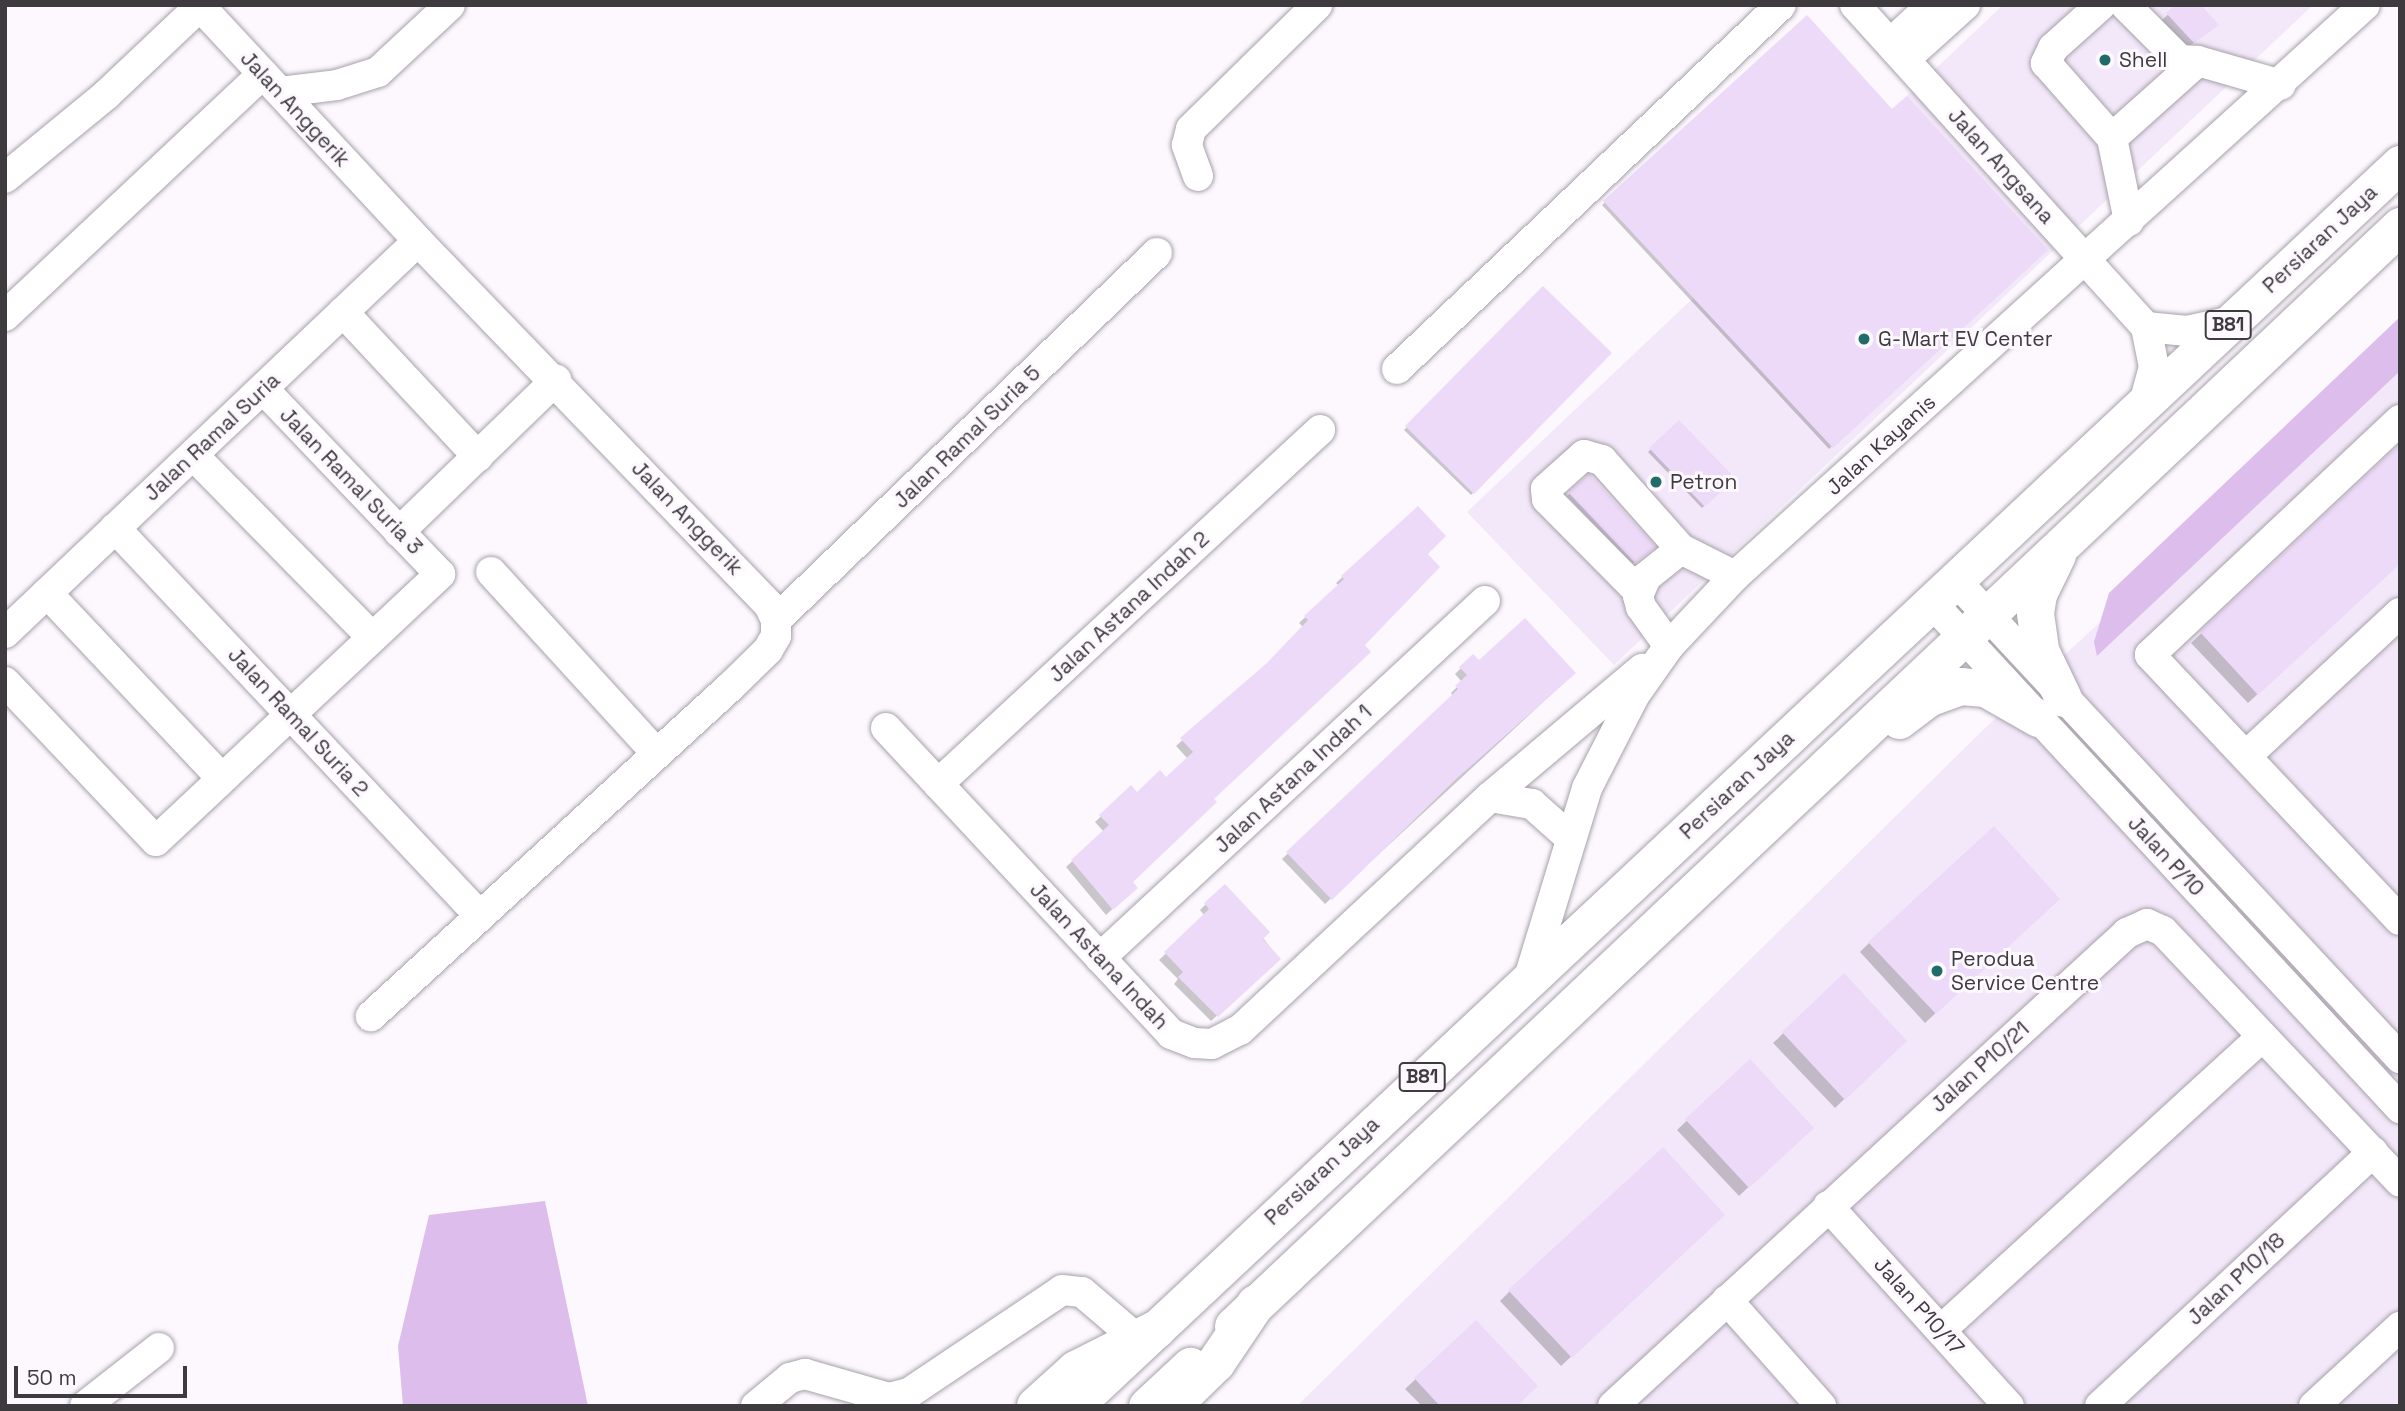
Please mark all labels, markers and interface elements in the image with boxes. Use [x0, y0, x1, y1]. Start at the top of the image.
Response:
street label: Jalan Anggerik [235, 46, 355, 172]
place label: Shell [2119, 47, 2167, 73]
marker: Shell [2097, 52, 2113, 68]
street label: Jalan Angsana [1942, 103, 2060, 229]
street label: Persiaran Jaya [2258, 180, 2382, 298]
road number: B81 [2204, 310, 2252, 340]
place label: G-Mart EV Center [1878, 326, 2053, 352]
marker: G-Mart EV Center [1856, 331, 1872, 347]
street label: Jalan Ramal Suria 5 [888, 360, 1046, 514]
street label: Jalan Ramal Suria [139, 368, 285, 506]
street label: Jalan Kayanis [1821, 389, 1941, 501]
street label: Jalan Ramal Suria 3 [274, 402, 428, 560]
street label: Jalan Anggerik [626, 456, 748, 580]
place label: Petron [1670, 469, 1737, 495]
marker: Petron [1648, 474, 1664, 490]
street label: Jalan Astana Indah 2 [1044, 526, 1214, 688]
street label: Jalan Ramal Suria 2 [222, 642, 374, 802]
street label: Jalan Astana Indah 1 [1209, 699, 1377, 859]
street label: Persiaran Jaya [1675, 726, 1799, 844]
street label: Jalan P/10 [2123, 811, 2209, 901]
street label: Jalan Astana Indah [1024, 877, 1174, 1035]
place label: Perodua Service Centre [1951, 946, 2099, 996]
marker: Perodua Service Centre [1929, 963, 1945, 979]
street label: Jalan P10/21 [1926, 1016, 2034, 1118]
road number: B81 [1398, 1062, 1446, 1092]
street label: Persiaran Jaya [1260, 1112, 1384, 1230]
street label: Jalan P10/18 [2182, 1228, 2290, 1330]
street label: Jalan P10/17 [1869, 1252, 1969, 1360]
scale bar [18, 1352, 191, 1396]
text: 50 m [27, 1364, 77, 1391]

